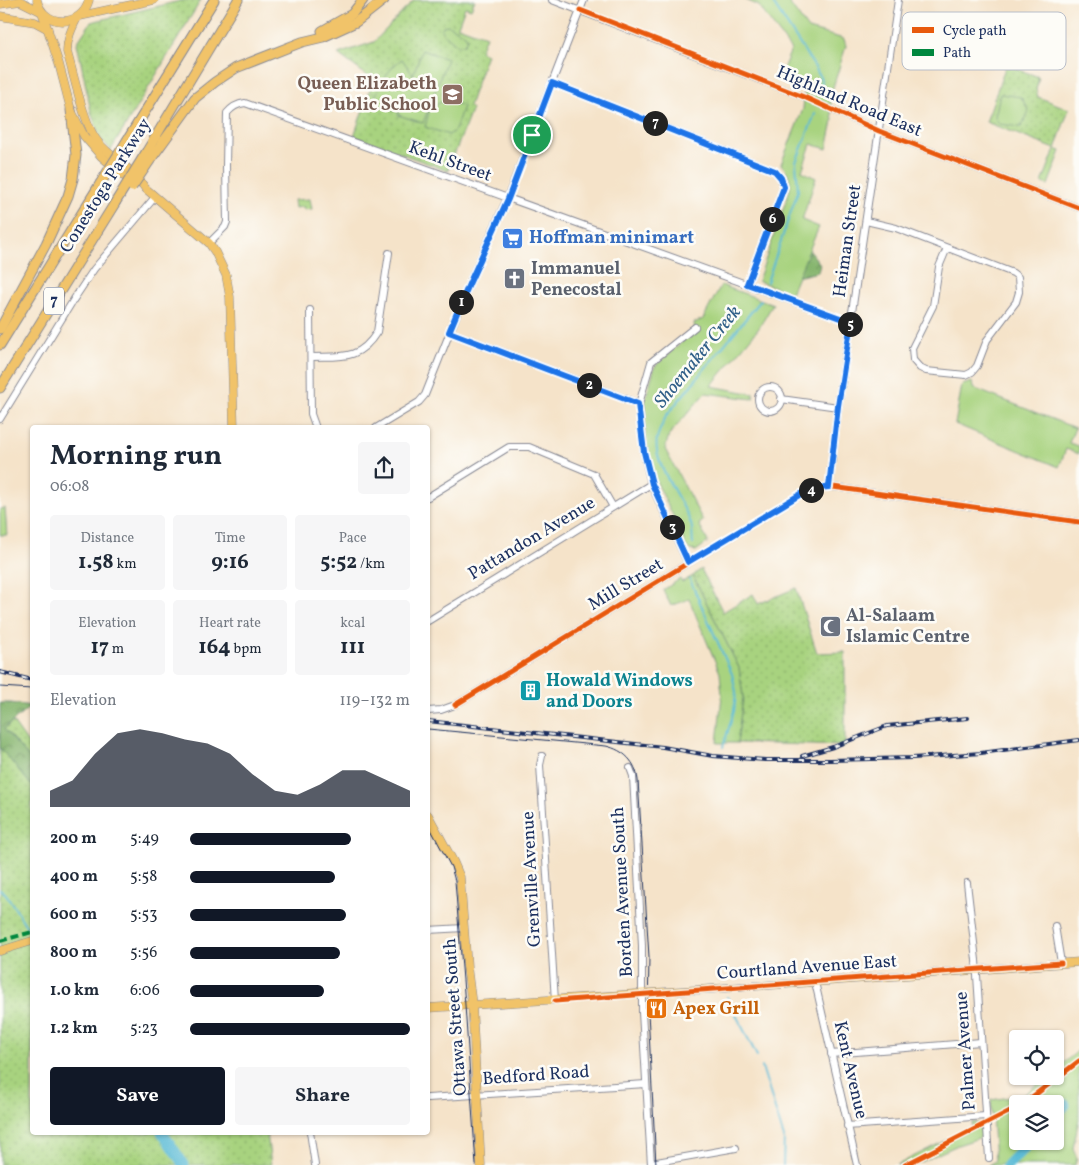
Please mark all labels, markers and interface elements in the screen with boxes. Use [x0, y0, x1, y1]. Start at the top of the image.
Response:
legend [902, 12, 1066, 70]
text: Cycle path [943, 22, 1007, 41]
text: Path [943, 44, 971, 63]
street label: Highland Road East [772, 60, 926, 144]
place label: Queen Elizabeth Public School [297, 72, 437, 118]
school or university icon: Queen Elizabeth Public School [441, 82, 465, 106]
pin: 7 [642, 110, 668, 136]
street label: Conestoga Parkway [54, 114, 158, 258]
pin [511, 114, 553, 156]
text: 7 [652, 114, 659, 133]
icon: arrive [518, 121, 546, 149]
street label: Kehl Street [405, 135, 495, 189]
street label: Heiman Street [828, 183, 868, 299]
pin: 6 [760, 206, 784, 232]
text: 6 [769, 210, 776, 229]
supermarket icon: Hoffman minimart [501, 226, 525, 250]
place label: Hoffman minimart [529, 226, 694, 251]
place label: Immanuel Penecostal [531, 257, 622, 303]
church icon: Immanuel Penecostal [503, 267, 527, 291]
road number: 7 [44, 288, 64, 314]
pin: 1 [448, 290, 474, 314]
text: 1 [459, 293, 464, 312]
water label: Shoemaker Creek [649, 300, 748, 414]
pin: 5 [838, 312, 862, 336]
text: 5 [847, 315, 854, 334]
pin: 2 [576, 372, 602, 398]
text: 2 [586, 376, 593, 395]
text: Morning run [50, 437, 222, 476]
button: share [358, 442, 410, 494]
text: 06:08 [50, 476, 89, 498]
pin: 4 [798, 478, 824, 502]
text: 4 [807, 481, 816, 500]
street label: Pattandon Avenue [464, 491, 600, 587]
pin: 3 [660, 514, 684, 540]
text: 3 [669, 518, 676, 537]
text: Distance [81, 529, 134, 548]
text: Time [215, 529, 245, 548]
text: Pace [339, 529, 367, 548]
text: 1.58 [78, 548, 114, 577]
text: 9:16 [211, 548, 249, 577]
text: 5:52 [320, 548, 357, 577]
street label: Mill Street [584, 553, 668, 617]
text: km [114, 555, 137, 574]
text: /km [357, 555, 385, 574]
place label: Al-Salaam Islamic Centre [846, 604, 970, 650]
text: Elevation [78, 614, 136, 633]
text: Heart rate [199, 614, 261, 633]
text: kcal [340, 614, 365, 633]
mosque icon: Al-Salaam Islamic Centre [818, 614, 842, 638]
text: 17 [90, 633, 109, 662]
text: 164 [198, 633, 231, 662]
text: 111 [340, 633, 365, 662]
text: m [109, 640, 124, 659]
text: bpm [231, 640, 262, 659]
place label: Howald Windows and Doors [546, 669, 693, 715]
building icon: Howald Windows and Doors [518, 679, 542, 703]
text: Elevation [50, 690, 117, 712]
text: 119–132 m [339, 690, 410, 712]
street label: Borden Avenue South [606, 806, 640, 978]
street label: Grenville Avenue [516, 810, 548, 948]
text: 200 m [50, 828, 97, 850]
text: 5:49 [130, 828, 159, 850]
text: 400 m [50, 866, 98, 888]
text: 5:58 [130, 866, 157, 888]
text: 600 m [50, 904, 97, 926]
text: 5:53 [130, 904, 157, 926]
street label: Ottawa Street South [438, 937, 474, 1097]
text: 800 m [50, 942, 97, 964]
text: 5:56 [130, 942, 157, 964]
street label: Courtland Avenue East [716, 949, 898, 987]
text: 1.0 km [50, 980, 99, 1002]
text: 6:06 [130, 980, 160, 1002]
street label: Palmer Avenue [949, 991, 983, 1111]
restaurant icon: Apex Grill [645, 997, 669, 1021]
place label: Apex Grill [673, 997, 759, 1022]
text: 1.2 km [50, 1018, 98, 1040]
text: 5:23 [130, 1018, 158, 1040]
street label: Kent Avenue [827, 1019, 873, 1121]
map controls [1009, 1030, 1064, 1150]
button: locate [1009, 1030, 1064, 1085]
street label: Bedford Road [481, 1060, 591, 1092]
button: Save [50, 1067, 225, 1125]
button: Share [235, 1067, 410, 1125]
button: layers [1009, 1095, 1064, 1150]

